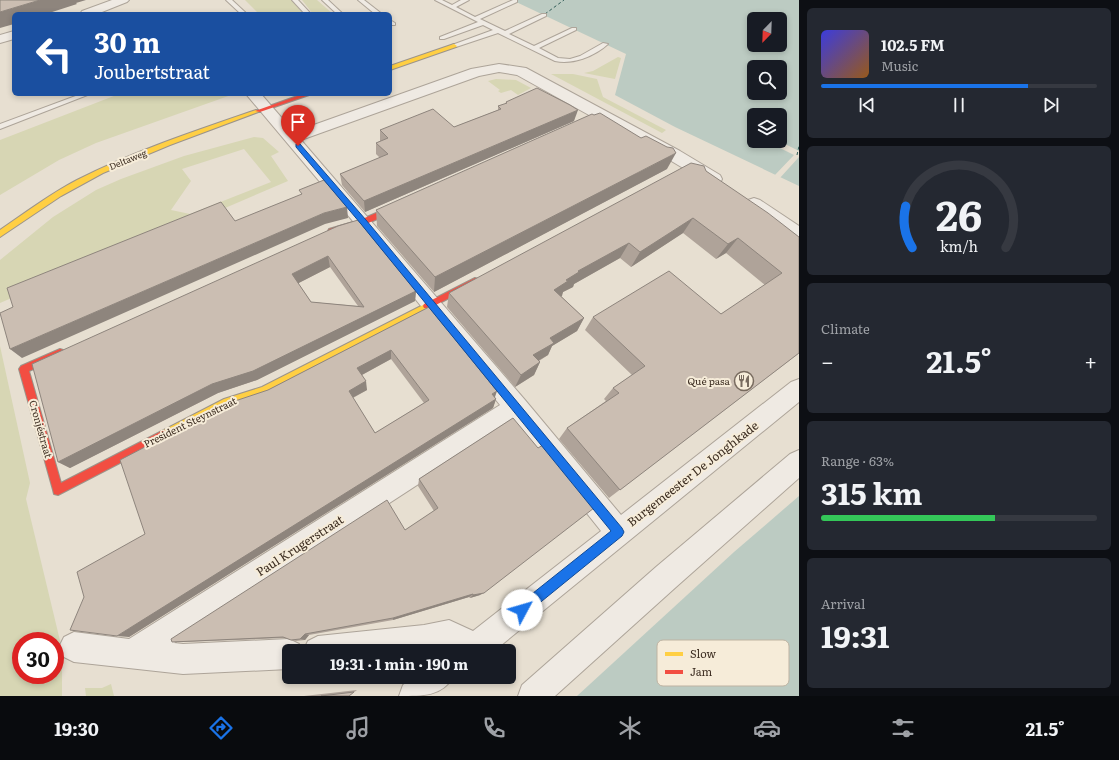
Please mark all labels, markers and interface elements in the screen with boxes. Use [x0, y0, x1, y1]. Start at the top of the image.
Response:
north arrow [747, 12, 787, 52]
map controls [747, 12, 787, 148]
text: 30 m [94, 20, 160, 62]
icon: left [28, 28, 80, 80]
text: 102.5 FM [881, 33, 945, 56]
text: Music [881, 56, 918, 75]
text: Joubertstraat [94, 58, 210, 85]
button: search [747, 60, 787, 100]
icon: previous [856, 94, 878, 116]
icon: pause [948, 94, 970, 116]
icon: next [1040, 94, 1062, 116]
pin [281, 105, 315, 146]
button: layers [747, 108, 787, 148]
icon: arrive [287, 111, 309, 133]
street label: Deltaweg [107, 145, 150, 173]
text: 26 [936, 182, 982, 244]
text: km/h [940, 235, 979, 256]
text: Climate [821, 319, 870, 338]
text: 21.5° [926, 338, 992, 382]
text: − [821, 344, 834, 377]
text: + [1084, 344, 1097, 377]
restaurant icon: Qué pasa [733, 370, 755, 392]
place label: Qué pasa [688, 373, 731, 388]
street label: President Steynstraat [141, 393, 239, 451]
street label: Cronjéstraat [26, 398, 57, 460]
street label: Burgemeester De Jonghkade [623, 416, 762, 530]
text: Range · 63% [821, 451, 894, 470]
text: 315 km [821, 470, 922, 514]
street label: Paul Krugerstraat [252, 510, 347, 580]
position arrow [501, 589, 543, 631]
text: Arrival [821, 594, 865, 613]
text: 19:31 [821, 613, 890, 657]
speed limit sign: 30 [12, 632, 64, 684]
legend [657, 640, 789, 686]
text: Slow [690, 645, 716, 661]
text: 19:31 · 1 min · 190 m [330, 652, 468, 675]
text: Jam [690, 663, 713, 679]
icon: directions [207, 714, 235, 742]
icon: music [344, 714, 372, 742]
icon: phone [480, 714, 508, 742]
icon: climate [616, 714, 644, 742]
icon: car [753, 714, 781, 742]
icon: filters [889, 714, 917, 742]
text: 19:30 [54, 715, 99, 742]
text: 21.5° [1026, 715, 1065, 742]

